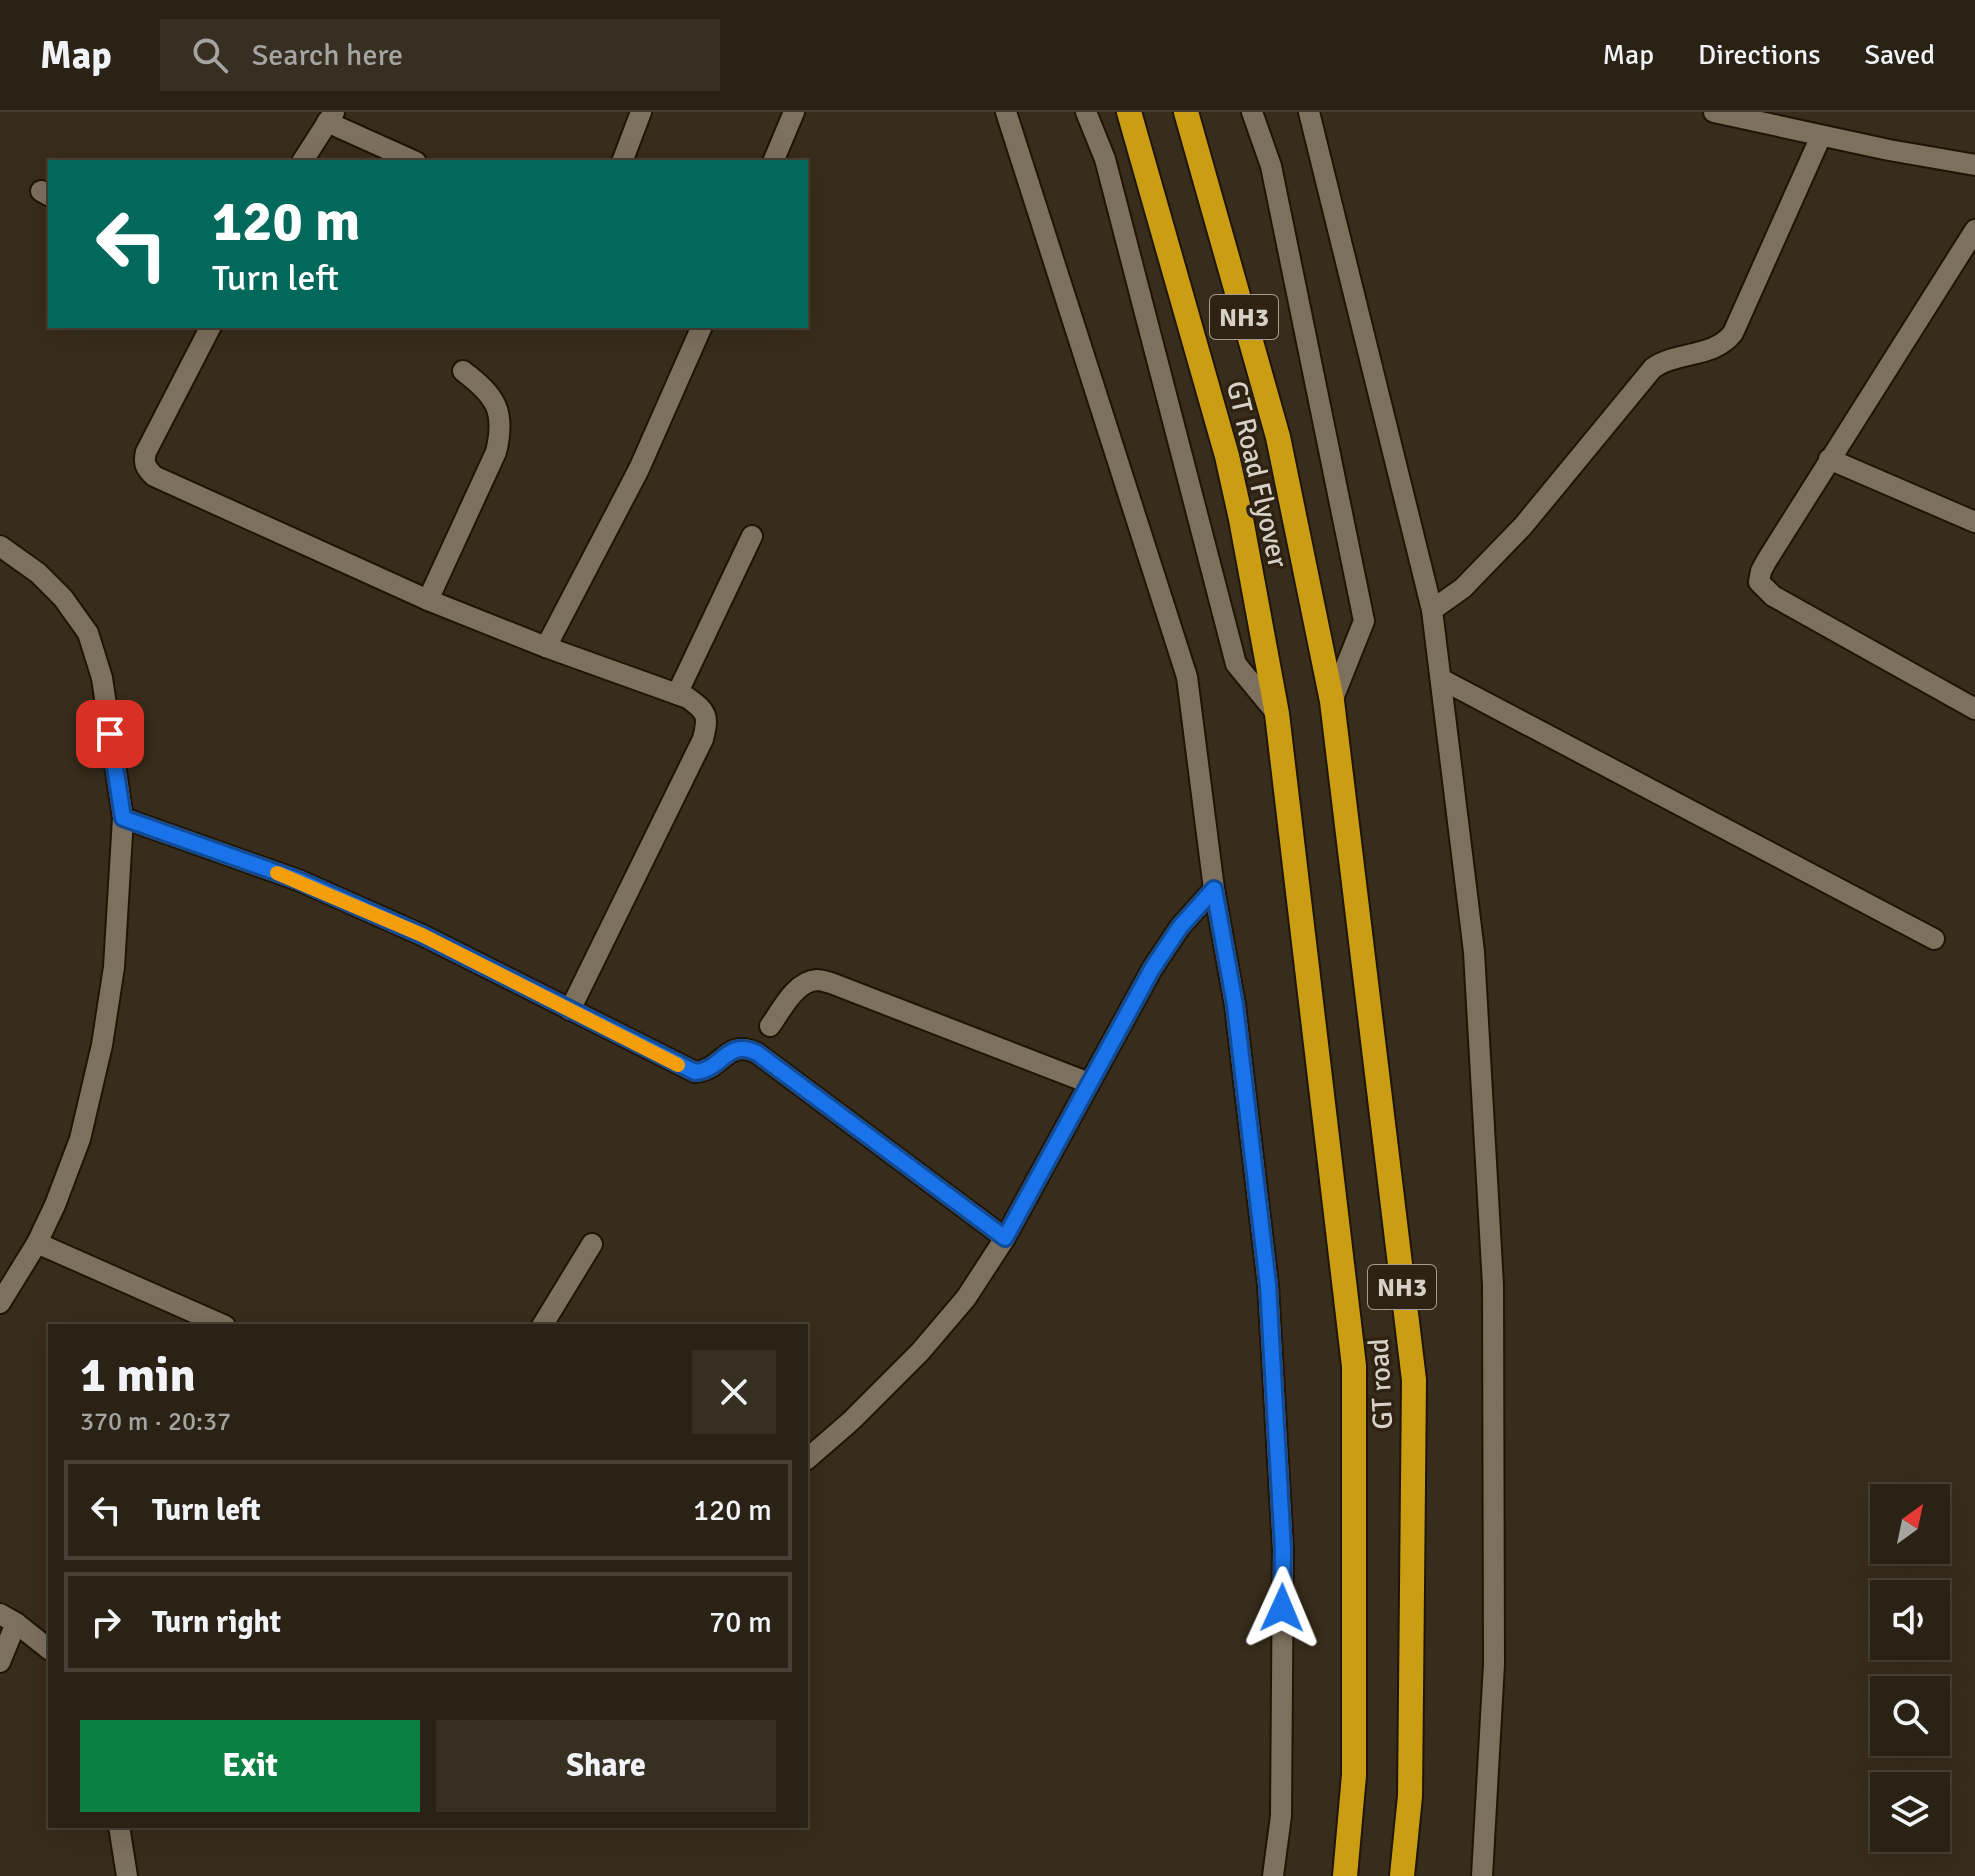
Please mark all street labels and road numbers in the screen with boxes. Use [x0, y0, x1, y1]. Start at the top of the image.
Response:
road number: NH3 [1210, 295, 1278, 339]
street label: GT Road Flyover [1219, 378, 1295, 571]
road number: NH3 [1368, 1265, 1436, 1309]
street label: GT road [1362, 1338, 1400, 1430]

